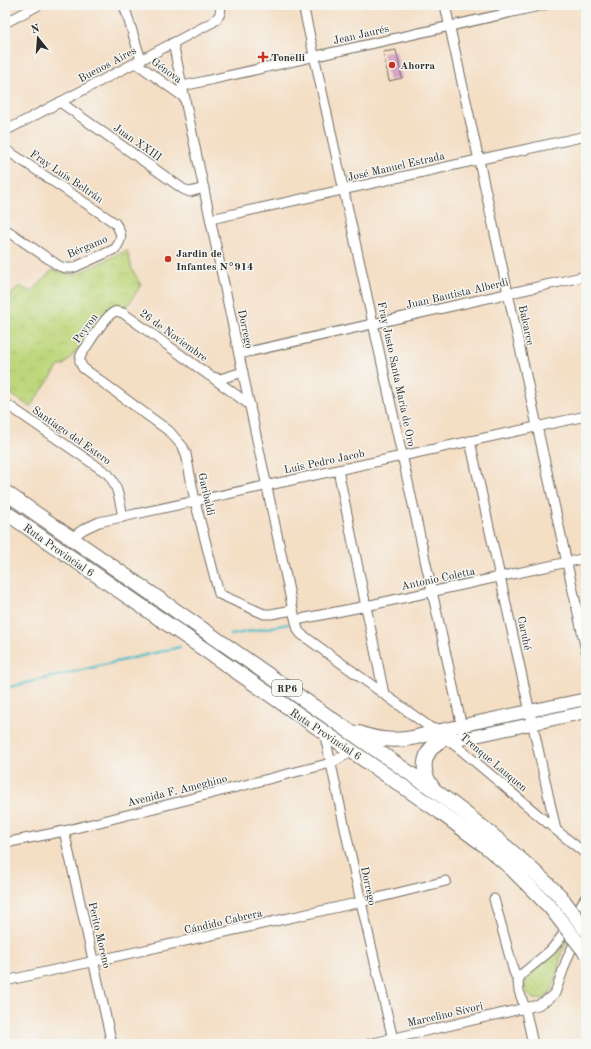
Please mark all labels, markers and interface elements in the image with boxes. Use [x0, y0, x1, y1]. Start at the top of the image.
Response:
north arrow [18, 18, 58, 58]
text: N [30, 23, 42, 36]
street label: Jean Jaurés [332, 24, 391, 47]
street label: Buenos Aires [77, 45, 139, 85]
marker: Tonelli [258, 52, 268, 62]
place label: Tonelli [271, 53, 305, 64]
street label: Génova [149, 57, 184, 86]
marker: Ahorra [387, 60, 397, 70]
place label: Ahorra [400, 61, 436, 72]
street label: Juan XXIII [111, 123, 163, 164]
street label: Fray Luis Beltrán [28, 149, 105, 206]
street label: José Manuel Estrada [347, 151, 446, 184]
street label: Bérgamo [66, 234, 109, 261]
place label: Jardin de Infantes N°914 [176, 249, 253, 273]
marker: Jardin de Infantes N°914 [163, 254, 173, 264]
street label: Juan Bautista Alberdi [405, 277, 509, 312]
street label: Fray Justo Santa María de Oro [375, 301, 416, 448]
street label: Balcarce [516, 304, 535, 346]
street label: 26 de Noviembre [137, 308, 209, 364]
street label: Dorrego [235, 309, 254, 350]
street label: Peyron [72, 312, 101, 346]
street label: Santiago del Estero [30, 405, 112, 467]
street label: Luis Pedro Jacob [283, 448, 366, 476]
street label: Garibaldi [195, 472, 216, 517]
street label: Ruta Provincial 6 [21, 523, 95, 580]
street label: Antonio Coletta [400, 566, 477, 593]
street label: Caruhé [515, 615, 532, 651]
road number: RP6 [272, 680, 302, 696]
street label: Ruta Provincial 6 [287, 707, 363, 763]
street label: Trenque Lauquen [457, 732, 529, 794]
street label: Avenida F. Ameghino [126, 774, 228, 809]
street label: Dorrego [358, 866, 377, 907]
street label: Perito Moreno [86, 901, 111, 969]
street label: Cándido Cabrera [183, 908, 264, 937]
street label: Marcelino Sívori [406, 1001, 484, 1030]

